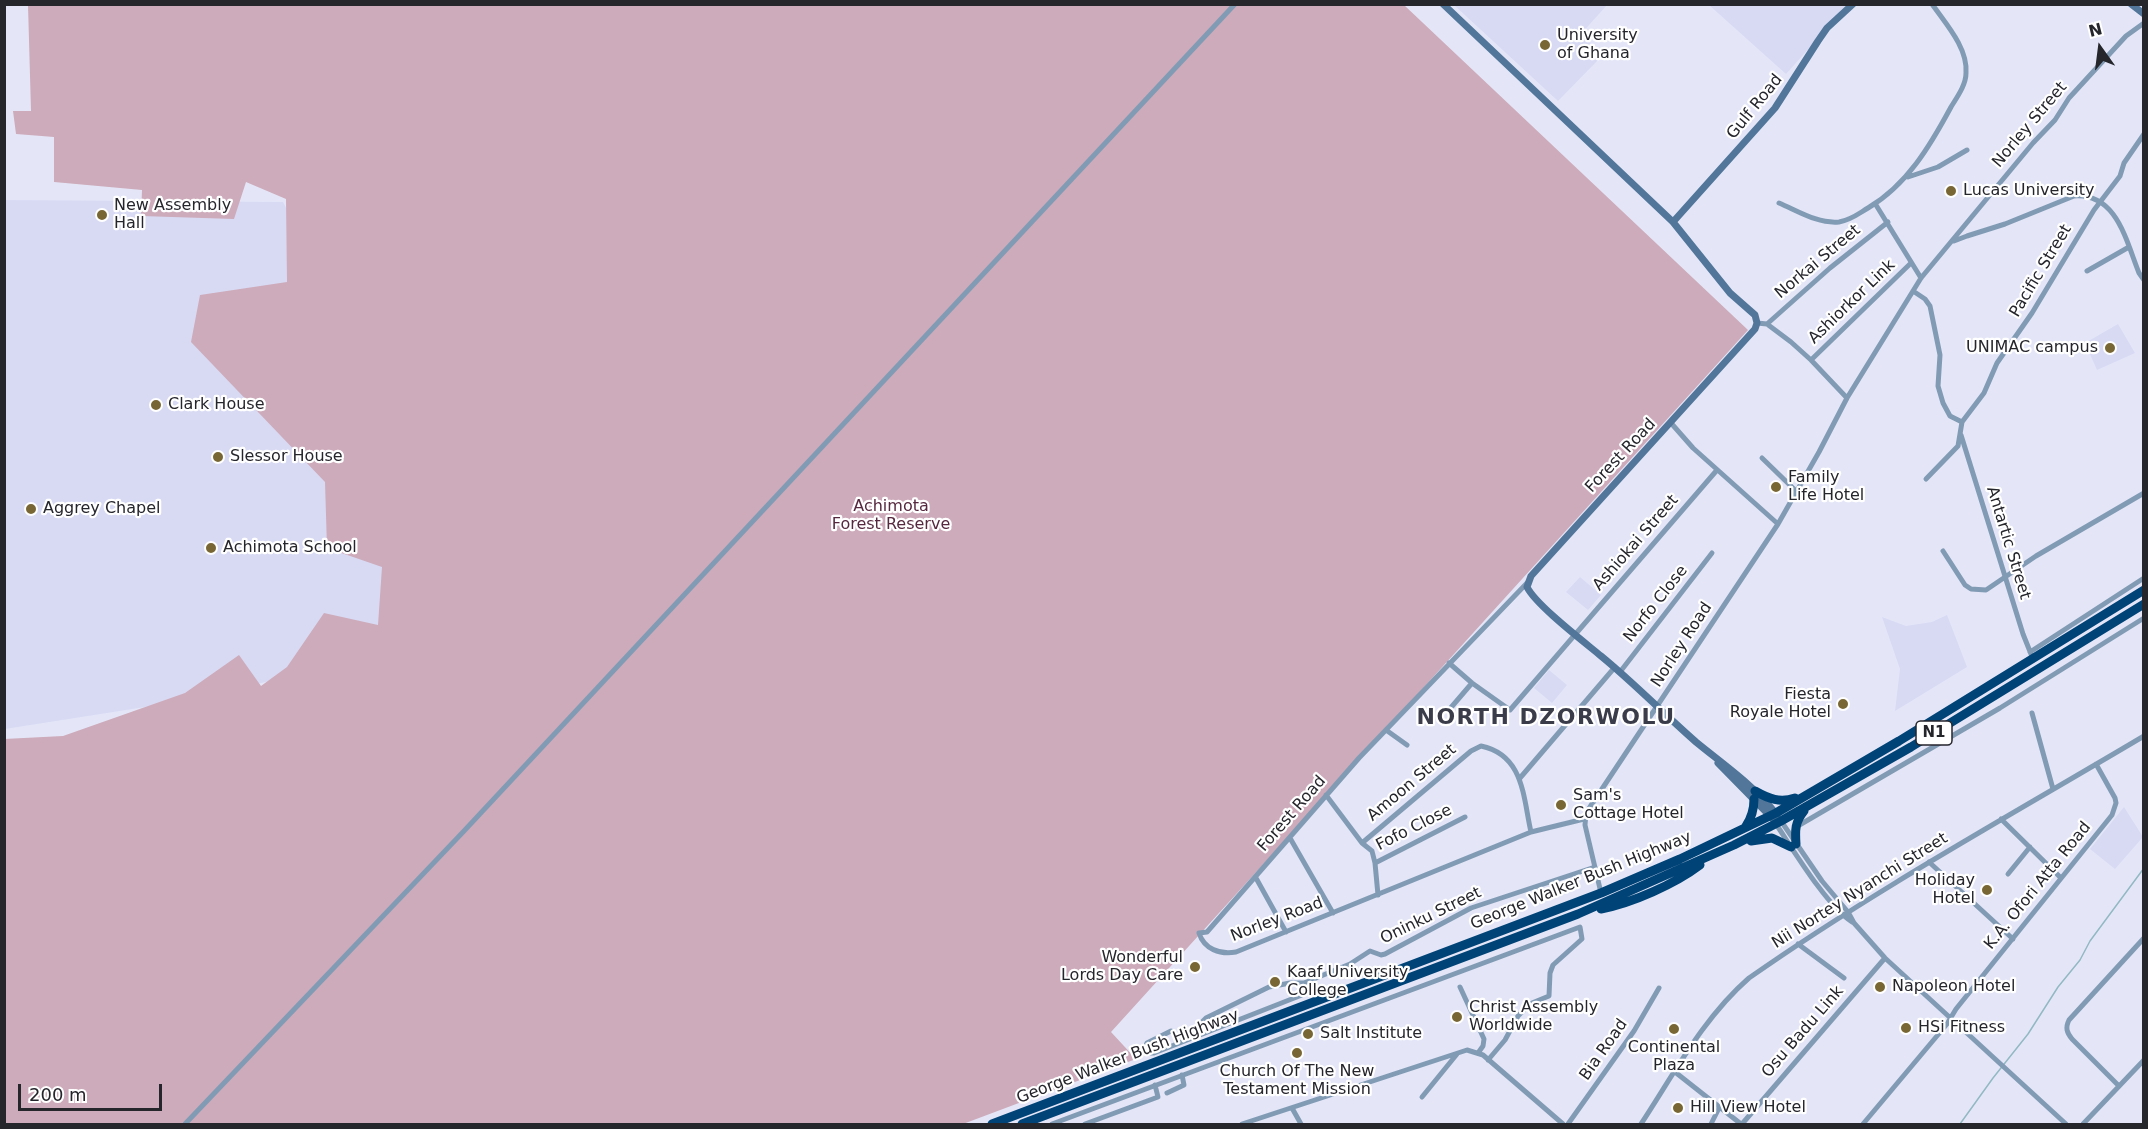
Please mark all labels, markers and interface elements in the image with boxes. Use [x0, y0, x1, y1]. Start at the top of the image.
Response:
north arrow [2070, 18, 2130, 78]
text: N [2087, 19, 2104, 41]
place label: University of Ghana [1557, 26, 1638, 64]
marker: University of Ghana [1538, 38, 1552, 52]
street label: Gulf Road [1723, 71, 1787, 143]
street label: Norley Street [1989, 78, 2071, 172]
place label: Lucas University [1963, 181, 2095, 201]
marker: Lucas University [1944, 184, 1958, 198]
place label: New Assembly Hall [114, 196, 231, 234]
marker: New Assembly Hall [95, 208, 109, 222]
street label: Norkai Street [1772, 221, 1864, 303]
street label: Pacific Street [2006, 221, 2076, 321]
street label: Ashiorkor Link [1805, 256, 1899, 348]
place label: UNIMAC campus [1966, 338, 2098, 358]
marker: UNIMAC campus [2103, 341, 2117, 355]
place label: Clark House [168, 395, 264, 415]
marker: Clark House [149, 398, 163, 412]
street label: Forest Road [1582, 415, 1660, 497]
place label: Slessor House [230, 447, 343, 467]
marker: Slessor House [211, 450, 225, 464]
place label: Family Life Hotel [1788, 468, 1864, 506]
marker: Family Life Hotel [1769, 480, 1783, 494]
street label: Antartic Street [1982, 484, 2034, 602]
street label: Ashiokai Street [1589, 491, 1683, 595]
park label: Achimota Forest Reserve [832, 497, 950, 535]
place label: Aggrey Chapel [43, 499, 160, 519]
marker: Aggrey Chapel [24, 502, 38, 516]
place label: Achimota School [223, 538, 357, 558]
marker: Achimota School [204, 541, 218, 555]
street label: Norfo Close [1620, 562, 1692, 646]
street label: Norley Road [1647, 599, 1717, 691]
place label: Fiesta Royale Hotel [1730, 685, 1831, 723]
marker: Fiesta Royale Hotel [1836, 697, 1850, 711]
district label: NORTH DZORWOLU [1416, 705, 1676, 731]
road number: N1 [1916, 721, 1952, 745]
street label: Amoon Street [1364, 740, 1460, 826]
street label: Forest Road [1254, 772, 1330, 856]
place label: Sam's Cottage Hotel [1573, 786, 1684, 824]
marker: Sam's Cottage Hotel [1554, 798, 1568, 812]
street label: Fofo Close [1373, 801, 1455, 855]
street label: K.A. Ofori Atta Road [1981, 818, 2095, 954]
street label: George Walker Bush Highway [1468, 828, 1694, 934]
street label: Nii Nortey Nyanchi Street [1769, 829, 1951, 953]
place label: Holiday Hotel [1915, 871, 1975, 909]
street label: Oninku Street [1377, 883, 1485, 949]
marker: Holiday Hotel [1980, 883, 1994, 897]
street label: Norley Road [1228, 894, 1326, 946]
place label: Wonderful Lords Day Care [1061, 948, 1183, 986]
marker: Wonderful Lords Day Care [1188, 960, 1202, 974]
place label: Kaaf University College [1287, 963, 1408, 1001]
marker: Kaaf University College [1268, 975, 1282, 989]
place label: Napoleon Hotel [1892, 977, 2015, 997]
marker: Napoleon Hotel [1873, 980, 1887, 994]
street label: Osu Badu Link [1758, 982, 1848, 1082]
place label: Christ Assembly Worldwide [1469, 998, 1598, 1036]
street label: George Walker Bush Highway [1014, 1006, 1242, 1108]
marker: Christ Assembly Worldwide [1450, 1010, 1464, 1024]
street label: Bia Road [1576, 1016, 1632, 1084]
place label: HSi Fitness [1918, 1018, 2005, 1038]
marker: HSi Fitness [1899, 1021, 1913, 1035]
marker: Continental Plaza [1667, 1022, 1681, 1036]
place label: Salt Institute [1320, 1024, 1422, 1044]
marker: Salt Institute [1301, 1027, 1315, 1041]
place label: Continental Plaza [1628, 1038, 1720, 1076]
marker: Church Of The New Testament Mission [1290, 1046, 1304, 1060]
place label: Church Of The New Testament Mission [1220, 1062, 1374, 1100]
scale bar [21, 1072, 165, 1110]
text: 200 m [29, 1084, 87, 1105]
place label: Hill View Hotel [1690, 1098, 1806, 1118]
marker: Hill View Hotel [1671, 1101, 1685, 1115]

